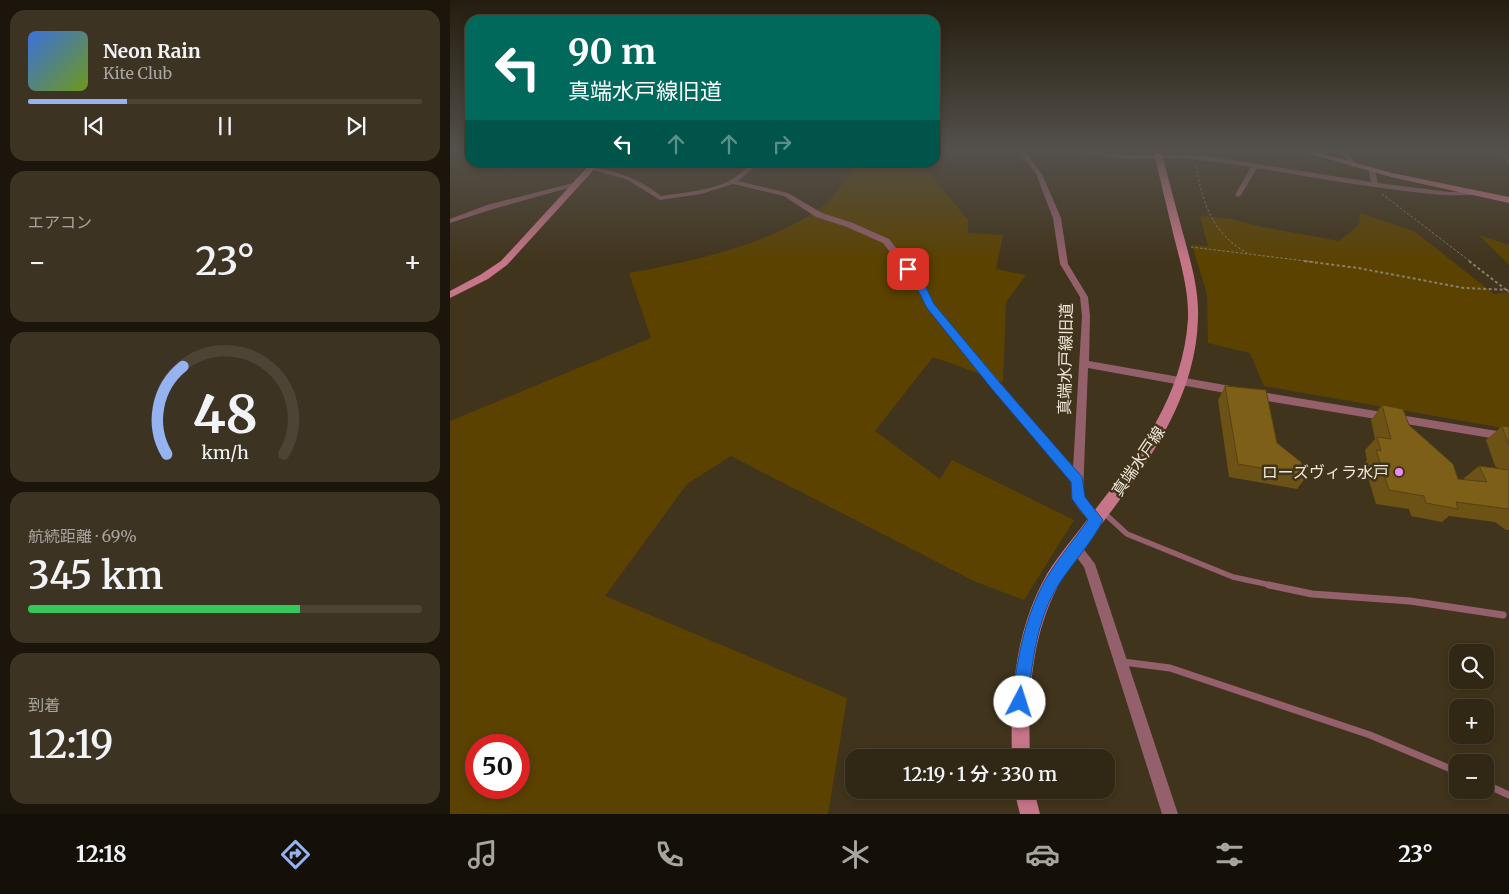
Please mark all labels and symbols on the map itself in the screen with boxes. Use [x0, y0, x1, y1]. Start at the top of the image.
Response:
pin [887, 248, 929, 290]
street label: 真端水戸線旧道 [1054, 303, 1076, 415]
street label: 真端水戸線 [1107, 422, 1169, 500]
place label: ローズヴィラ水戸 [1262, 462, 1389, 482]
marker: ローズヴィラ水戸 [1393, 466, 1405, 478]
position arrow [993, 675, 1045, 727]
speed limit sign: 50 [465, 734, 530, 799]

